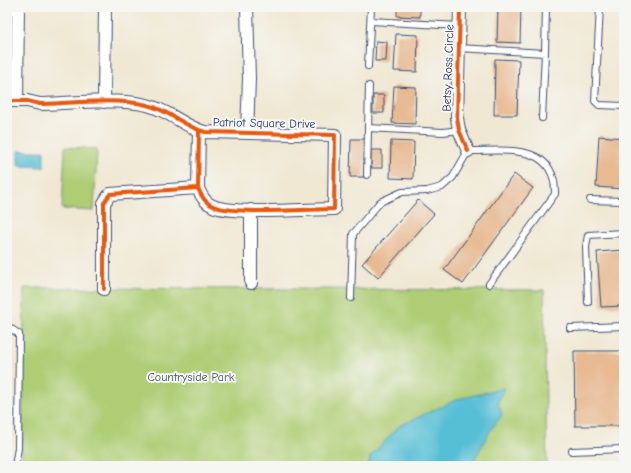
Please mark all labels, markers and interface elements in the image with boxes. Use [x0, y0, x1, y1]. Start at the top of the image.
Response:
street label: Betsy Ross Circle [439, 24, 457, 112]
street label: Patriot Square Drive [213, 115, 315, 131]
park label: Countryside Park [147, 370, 235, 384]

